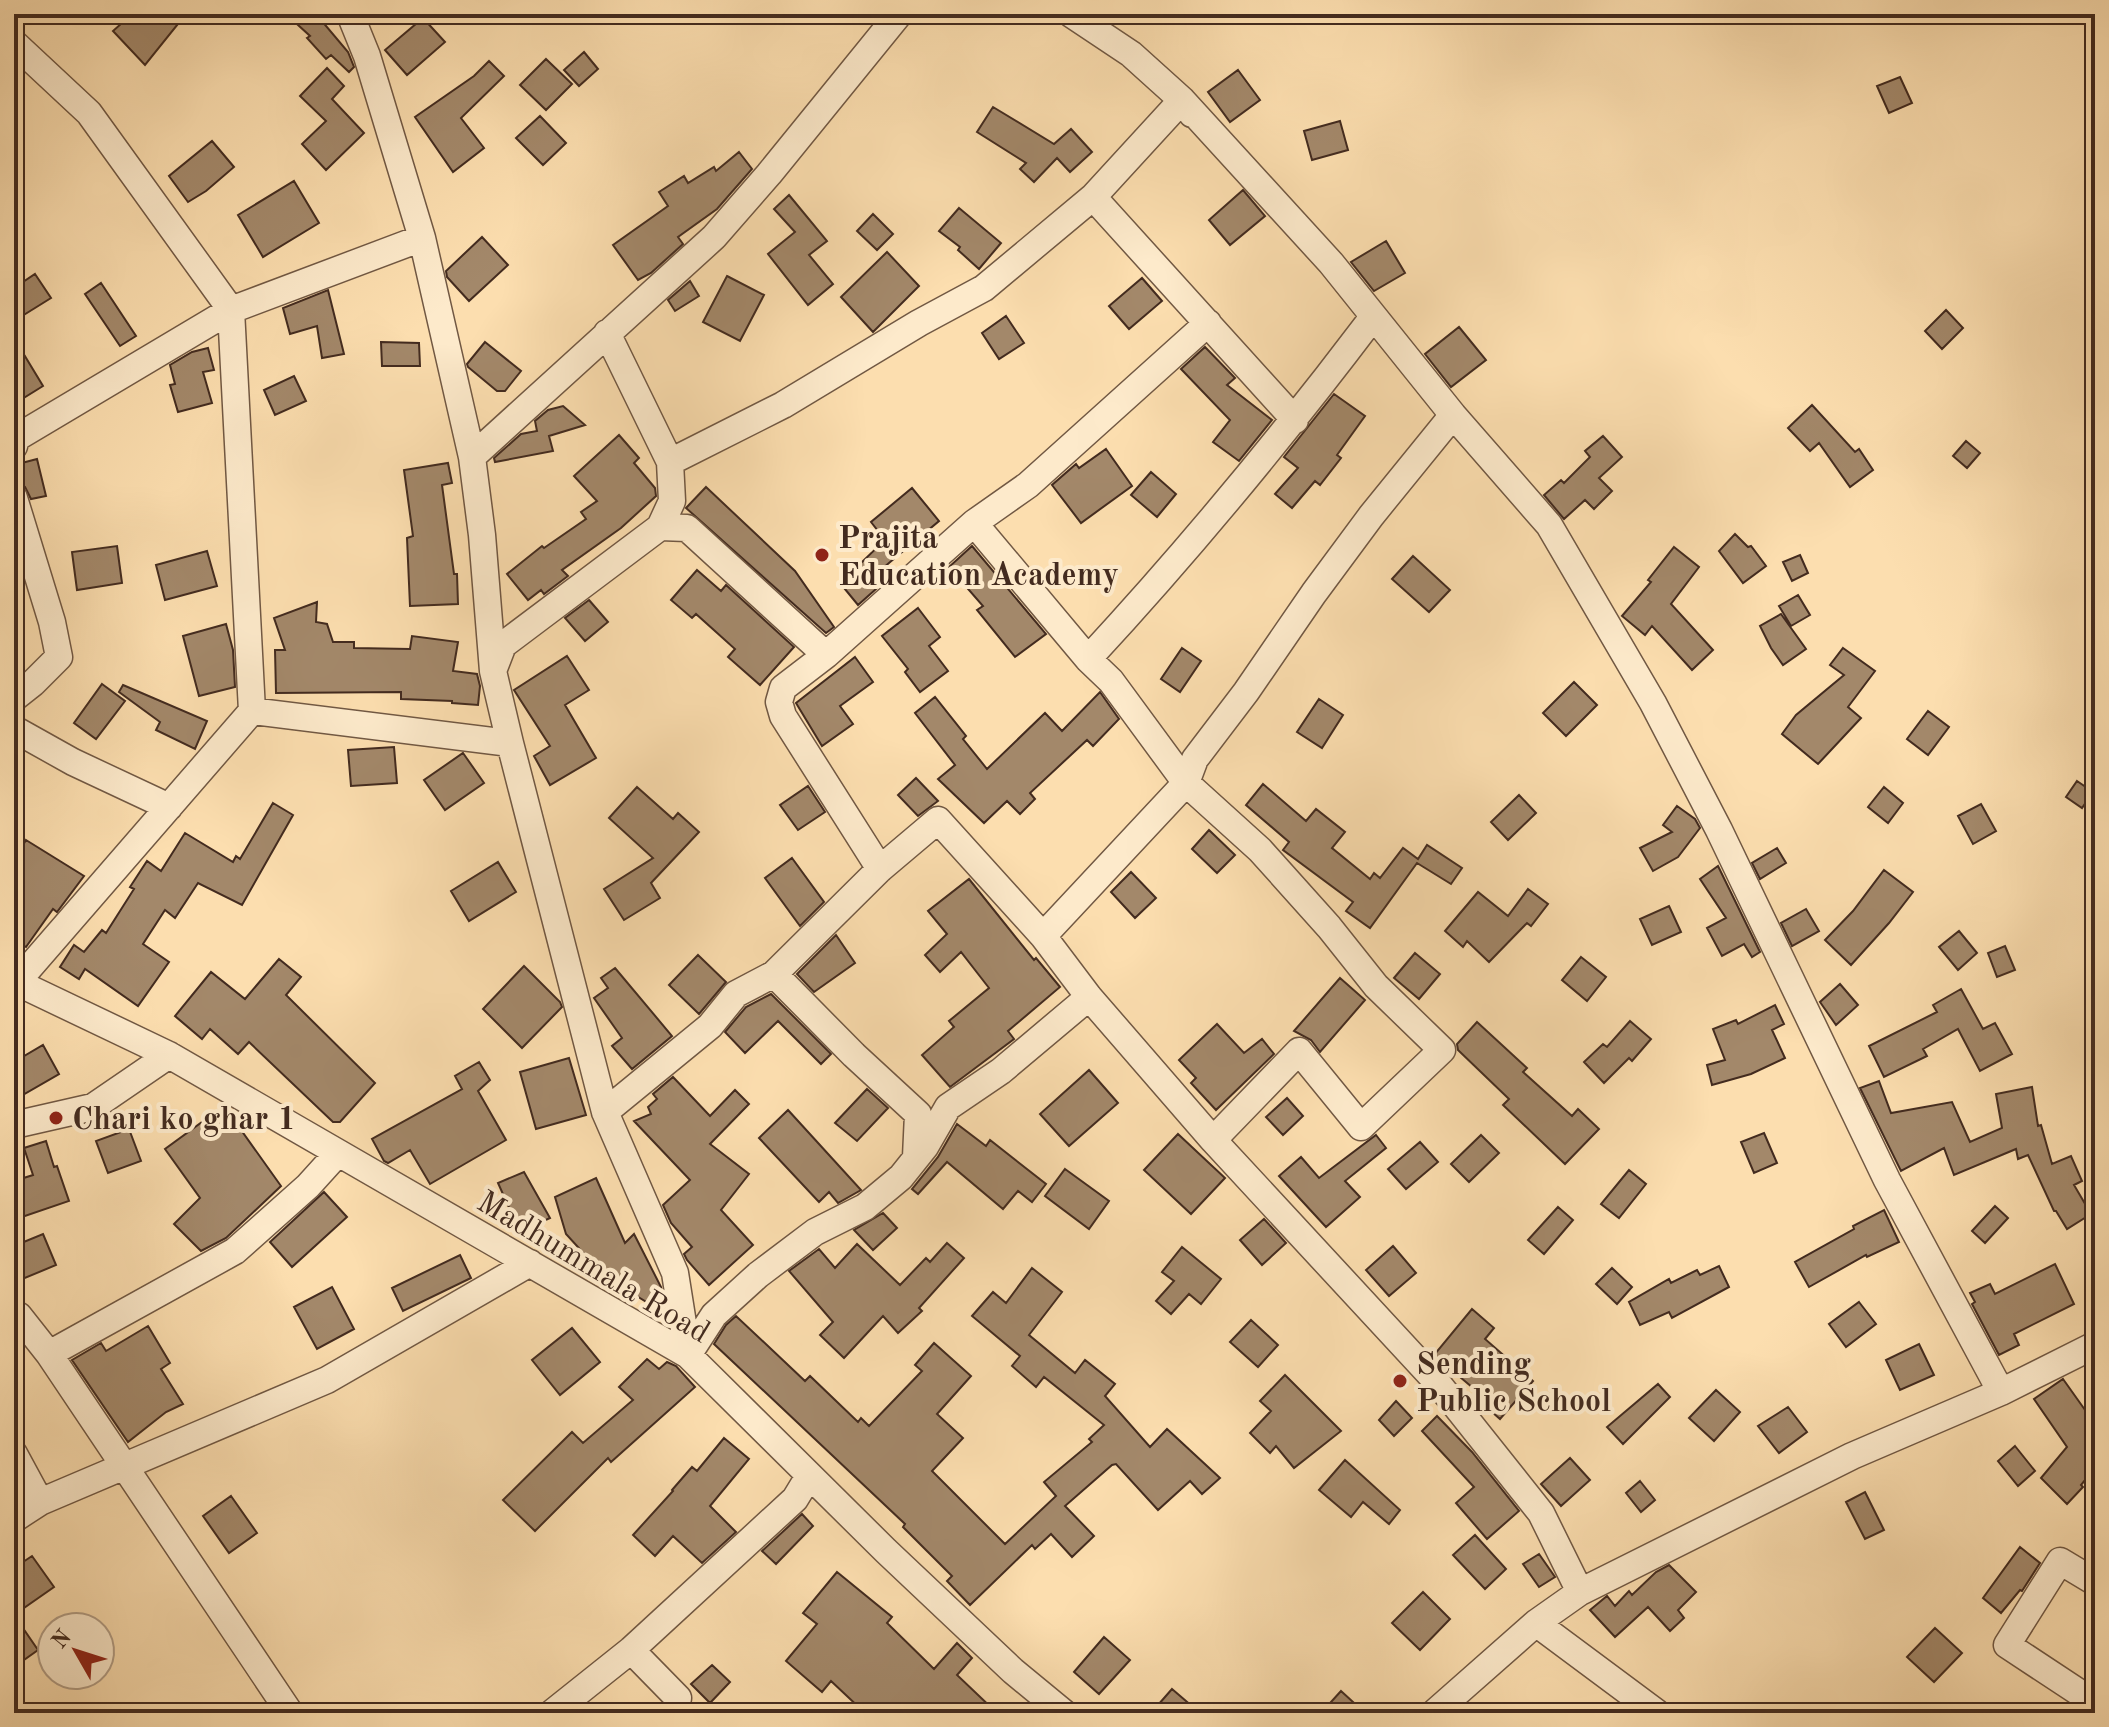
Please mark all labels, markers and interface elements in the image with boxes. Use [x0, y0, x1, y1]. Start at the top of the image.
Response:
place label: Prajita Education Academy [838, 524, 1119, 593]
marker: Prajita Education Academy [813, 546, 831, 564]
place label: Chari ko ghar 1 [72, 1105, 296, 1137]
marker: Chari ko ghar 1 [47, 1109, 65, 1127]
street label: Madhummala Road [471, 1187, 714, 1351]
place label: Sending Public School [1416, 1350, 1611, 1419]
marker: Sending Public School [1391, 1372, 1409, 1390]
north arrow [36, 1611, 116, 1691]
text: N [48, 1626, 76, 1653]

